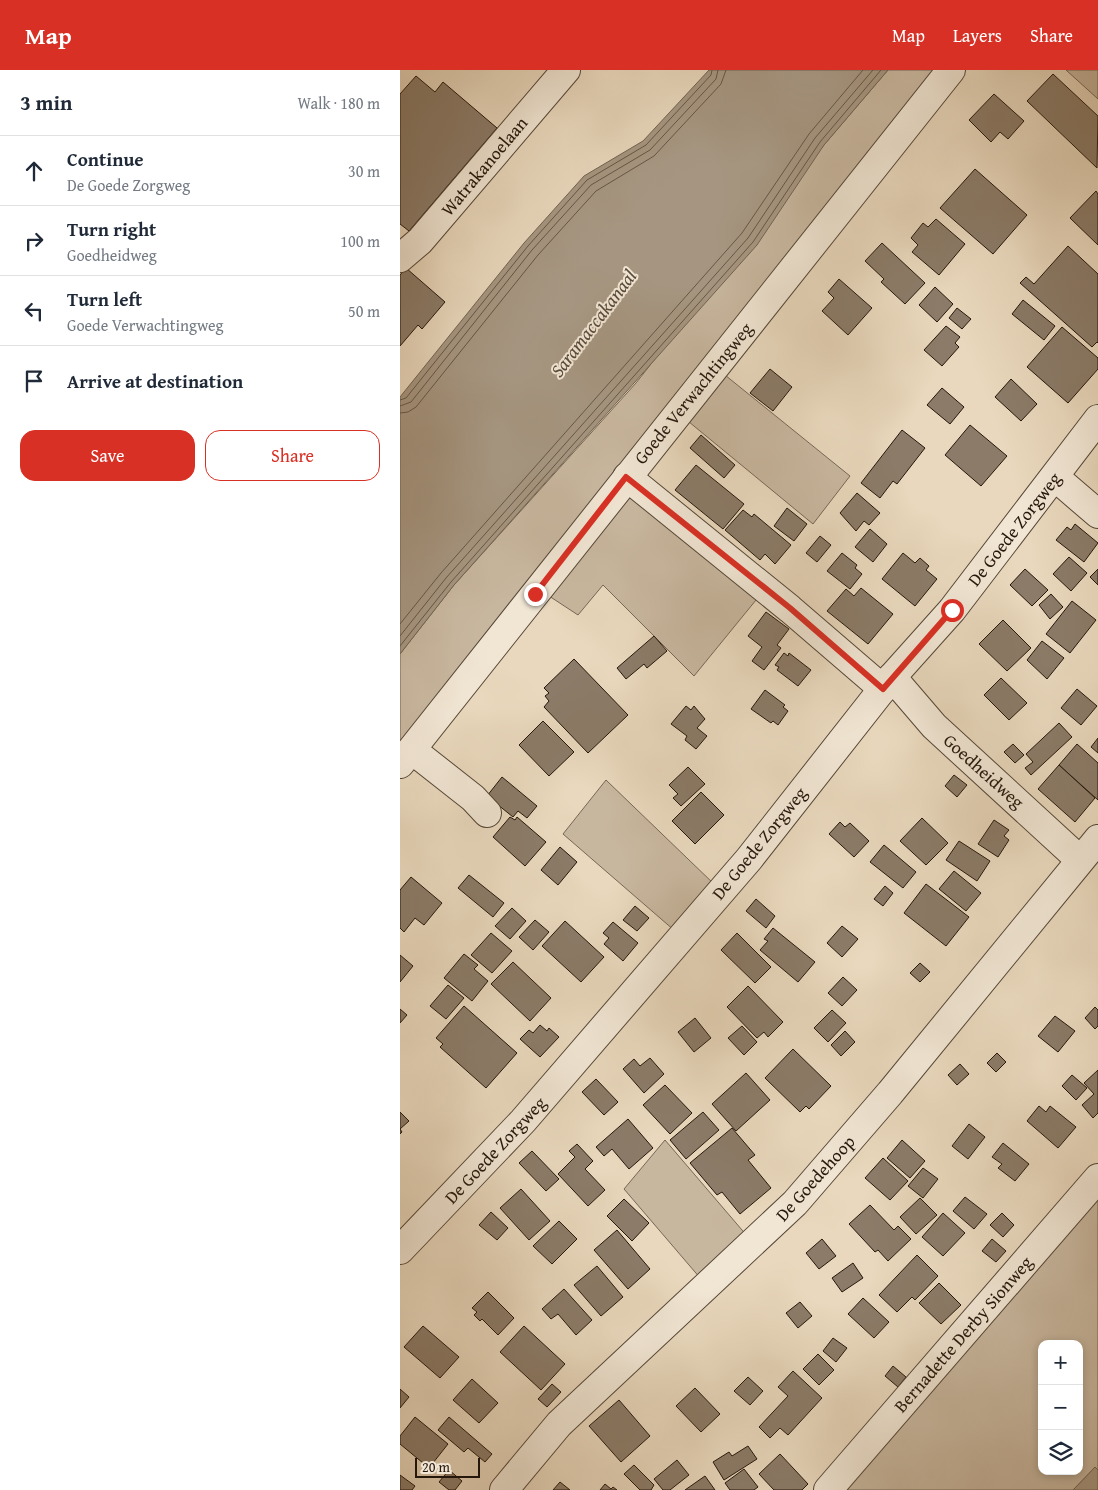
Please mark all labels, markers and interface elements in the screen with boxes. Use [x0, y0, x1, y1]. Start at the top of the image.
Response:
text: Map [25, 18, 72, 53]
text: Map [892, 22, 925, 49]
text: Layers [953, 22, 1002, 49]
text: Share [1030, 22, 1073, 49]
text: 3 min [20, 87, 72, 118]
text: Walk · 180 m [297, 91, 380, 115]
street label: Watrakanoelaan [434, 110, 534, 222]
text: Continue [67, 145, 144, 173]
icon: ahead [20, 157, 48, 185]
text: 30 m [348, 159, 380, 183]
text: De Goede Zorgweg [67, 173, 190, 197]
text: Turn right [67, 215, 156, 243]
icon: right [20, 227, 48, 255]
text: 100 m [340, 229, 380, 253]
text: Goedheidweg [67, 243, 157, 267]
water label: Saramaccakanaal [543, 263, 643, 383]
text: Turn left [67, 285, 142, 313]
icon: left [20, 297, 48, 325]
text: 50 m [348, 299, 380, 323]
text: Goede Verwachtingweg [67, 313, 223, 337]
street label: Goede Verwachtingweg [627, 316, 759, 470]
icon: arrive [20, 367, 48, 395]
text: Arrive at destination [67, 367, 243, 395]
button: Save [20, 430, 195, 481]
button: Share [205, 430, 380, 481]
street label: De Goede Zorgweg [961, 466, 1067, 592]
route end [524, 583, 547, 606]
route start [941, 599, 964, 622]
street label: Goedheidweg [937, 727, 1031, 815]
street label: De Goede Zorgweg [705, 781, 813, 905]
street label: De Goede Zorgweg [438, 1090, 552, 1210]
street label: De Goedehoop [769, 1129, 861, 1227]
street label: Bernadette Derby Sionweg [887, 1250, 1039, 1418]
map controls [1038, 1340, 1083, 1475]
button: + [1038, 1340, 1083, 1385]
button: − [1038, 1385, 1083, 1430]
button: layers [1038, 1430, 1083, 1475]
scale bar [415, 1455, 480, 1478]
text: 20 m [422, 1457, 450, 1477]

